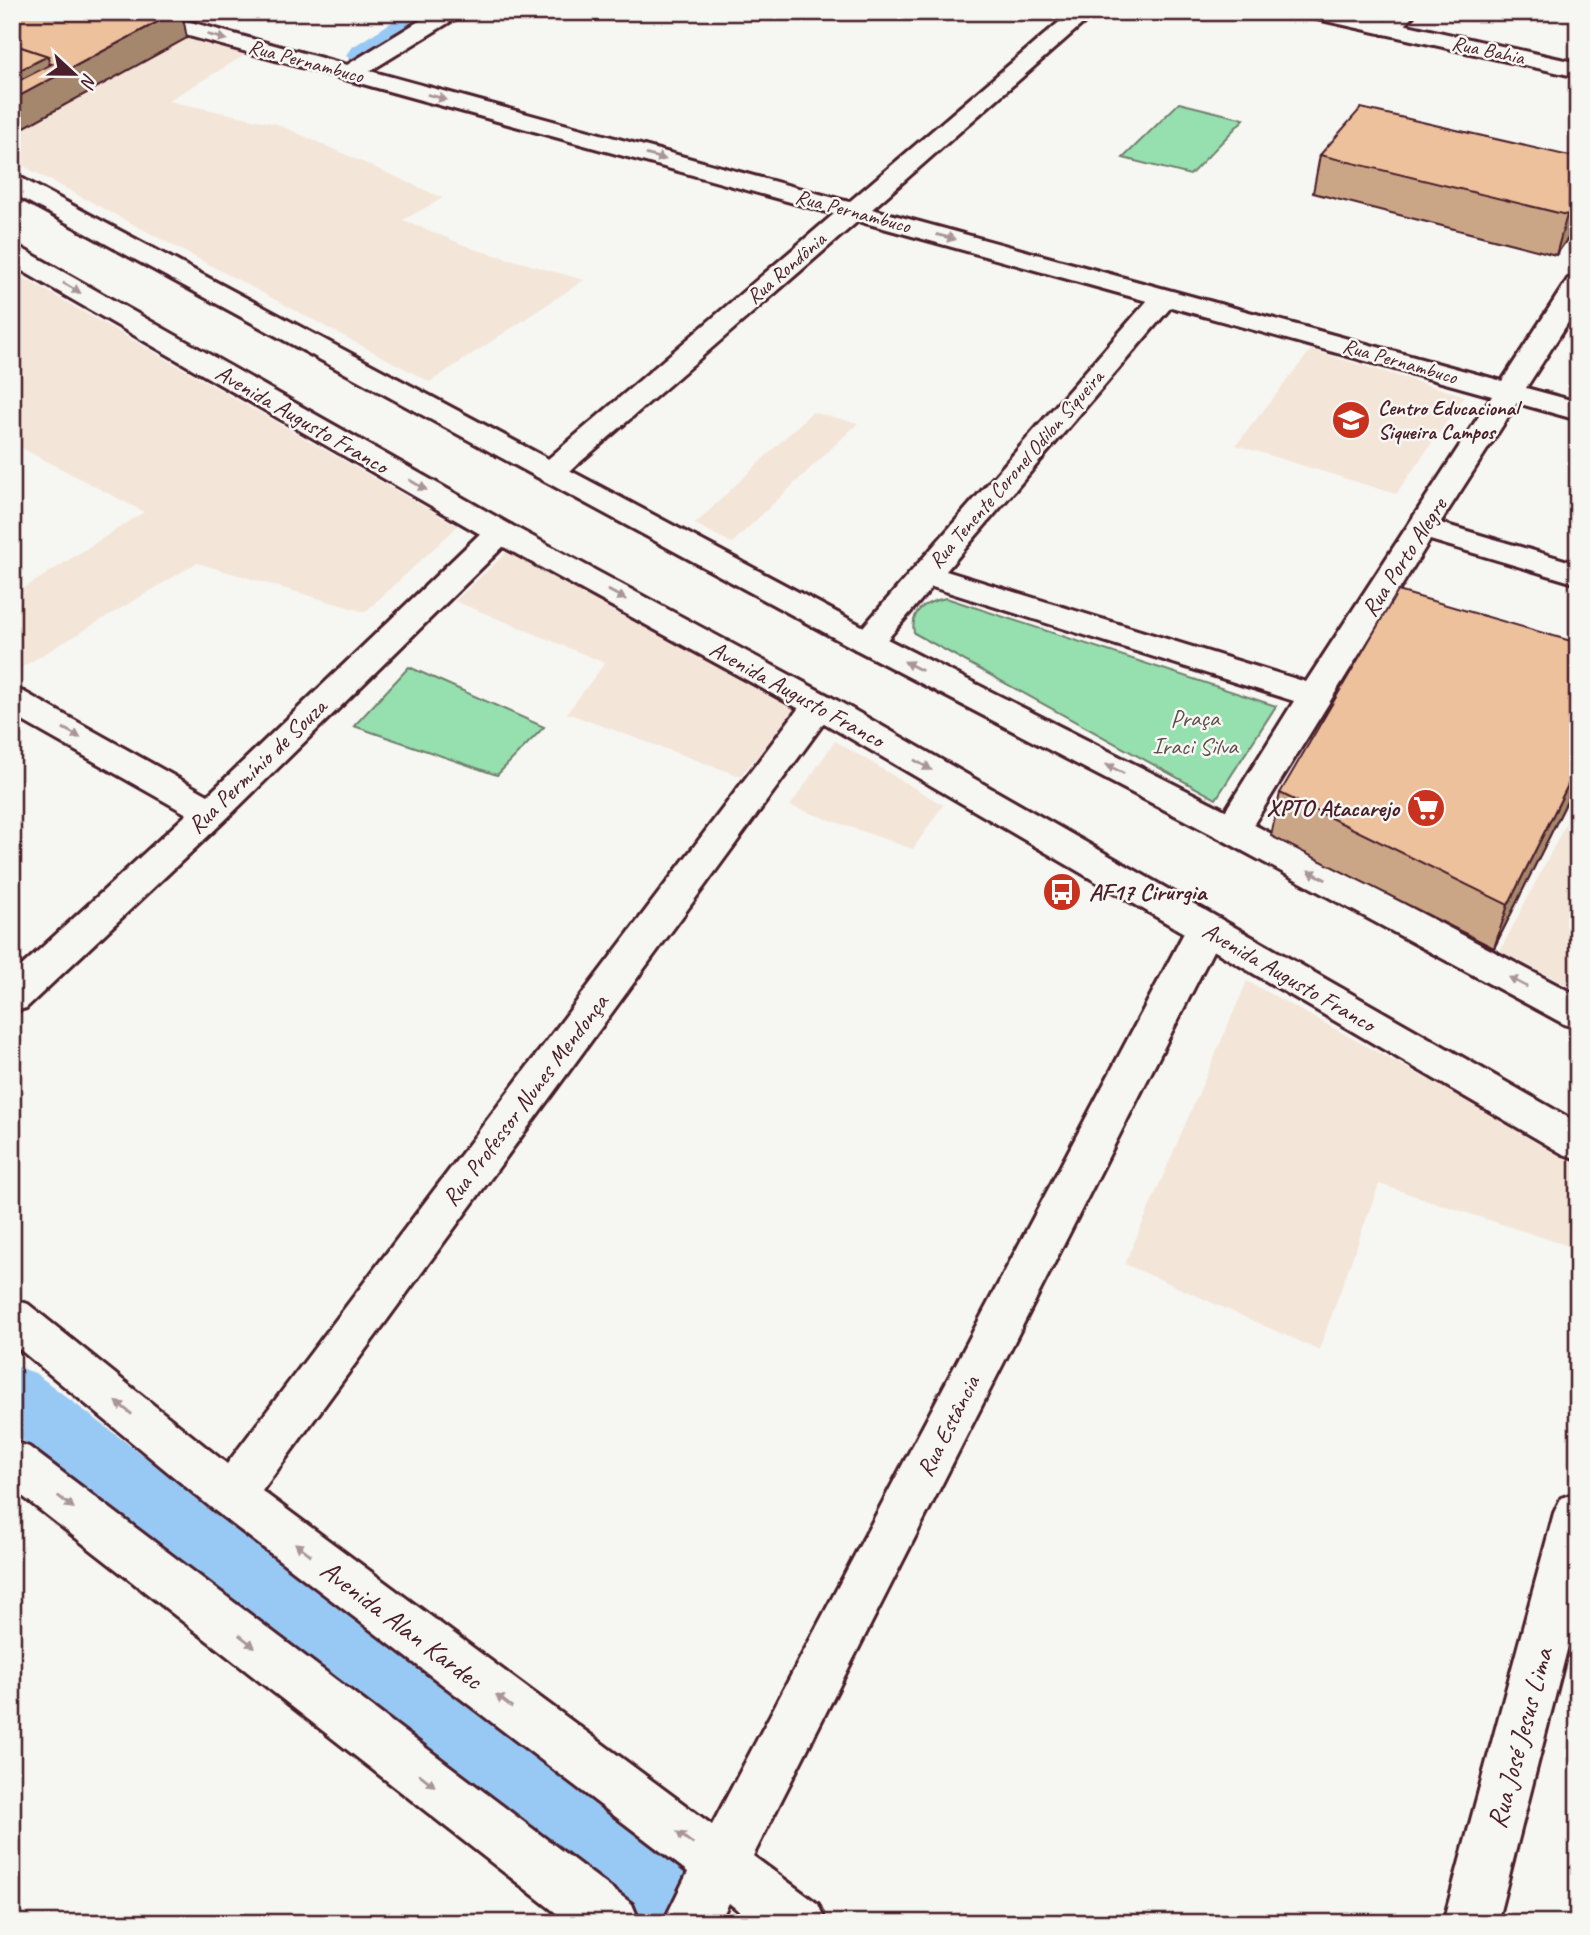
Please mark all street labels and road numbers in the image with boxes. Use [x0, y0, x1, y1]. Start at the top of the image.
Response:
street label: Rua Bahia [1449, 30, 1528, 71]
street label: Rua Pernambuco [246, 33, 368, 89]
street label: Rua Pernambuco [793, 183, 915, 239]
street label: Rua Rondônia [741, 225, 832, 310]
street label: Rua Pernambuco [1340, 332, 1462, 390]
street label: Avenida Augusto Franco [210, 357, 396, 482]
street label: Rua Tenente Coronel Odilon Siqueira [923, 363, 1111, 573]
street label: Rua Porto Alegre [1355, 490, 1455, 622]
street label: Avenida Augusto Franco [705, 634, 892, 755]
street label: Rua Permínio de Souza [181, 691, 334, 840]
street label: Avenida Augusto Franco [1197, 915, 1383, 1040]
street label: Rua Professor Nunes Mendonça [435, 987, 616, 1212]
street label: Rua Estância [910, 1369, 987, 1481]
street label: Avenida Alan Kardec [314, 1552, 491, 1697]
street label: Rua José Jesus Lima [1479, 1642, 1561, 1832]

